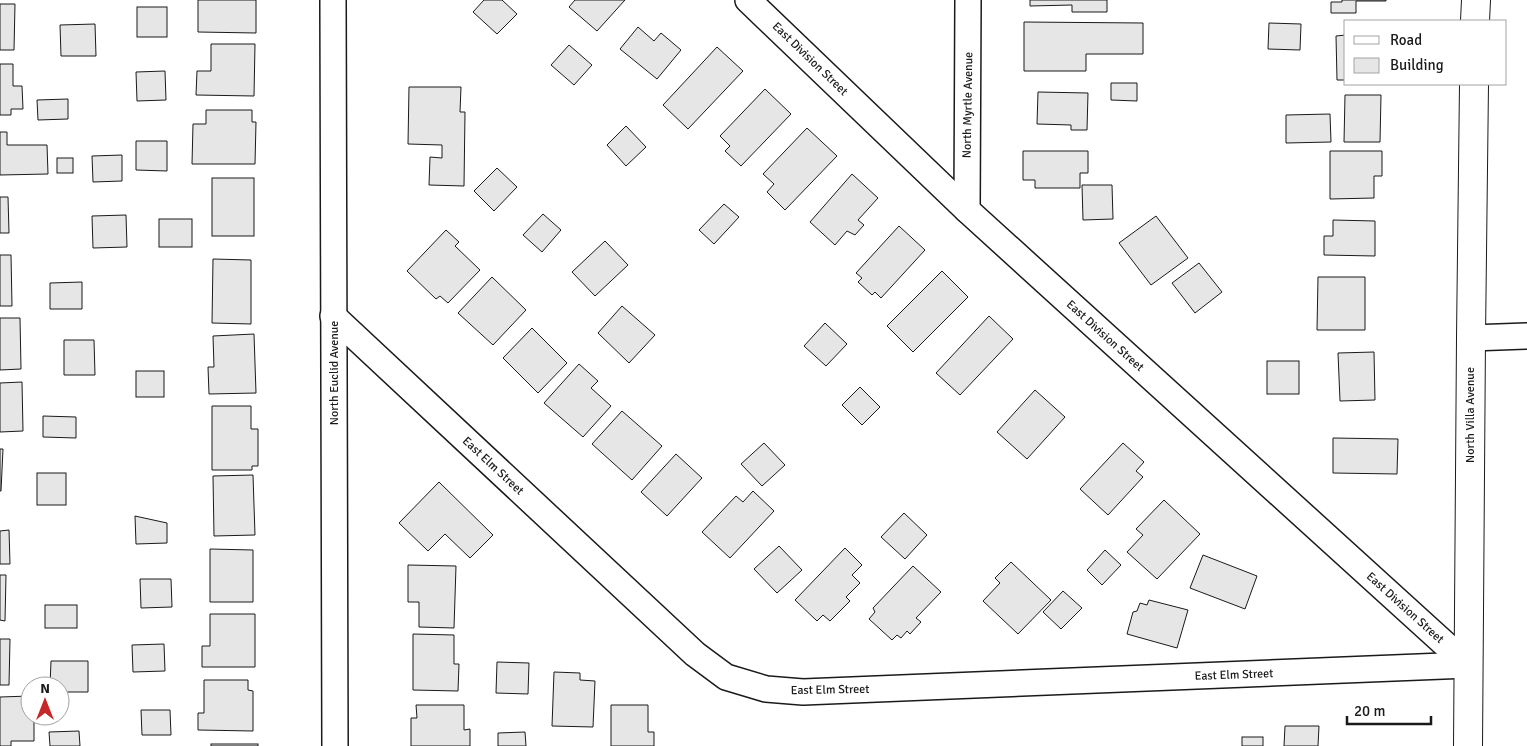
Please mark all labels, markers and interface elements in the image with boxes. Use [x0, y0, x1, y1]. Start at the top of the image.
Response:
street label: East Division Street [769, 19, 851, 99]
legend [1344, 20, 1507, 85]
text: Road [1390, 31, 1422, 49]
street label: North Myrtle Avenue [960, 52, 976, 158]
text: Building [1390, 56, 1444, 74]
street label: East Division Street [1063, 297, 1147, 375]
street label: North Euclid Avenue [327, 321, 342, 425]
street label: North Villa Avenue [1463, 367, 1478, 463]
street label: East Elm Street [459, 434, 527, 498]
street label: East Division Street [1363, 569, 1447, 647]
street label: East Elm Street [1194, 666, 1274, 684]
north arrow [20, 676, 70, 726]
text: N [40, 680, 50, 697]
street label: East Elm Street [791, 682, 869, 698]
scale bar [1347, 694, 1431, 726]
text: 20 m [1354, 702, 1385, 720]

